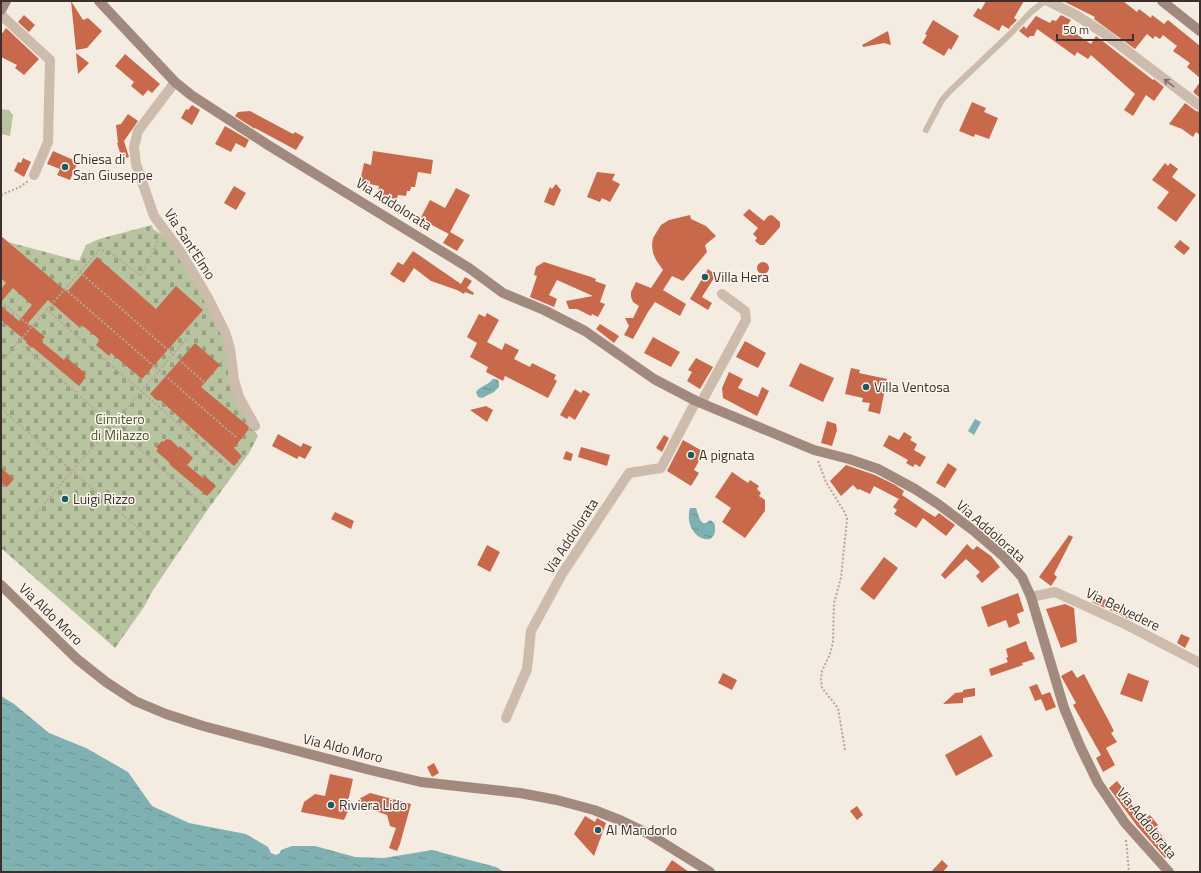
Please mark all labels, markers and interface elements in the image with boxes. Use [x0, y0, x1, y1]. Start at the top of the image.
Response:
scale bar [1057, 16, 1133, 42]
text: 50 m [1063, 20, 1089, 39]
one-way arrow [1164, 78, 1175, 87]
place label: Chiesa di San Giuseppe [73, 148, 153, 185]
marker: Chiesa di San Giuseppe [60, 162, 70, 172]
street label: Via Addolorata [352, 172, 436, 235]
street label: Via Sant'Elmo [159, 204, 221, 284]
place label: Villa Hera [713, 266, 769, 287]
marker: Villa Hera [700, 272, 710, 282]
place label: Villa Ventosa [874, 376, 950, 397]
marker: Villa Ventosa [861, 382, 871, 392]
park label: Cimitero di Milazzo [91, 408, 149, 445]
place label: A pignata [699, 444, 755, 465]
marker: A pignata [686, 450, 696, 460]
place label: Luigi Rizzo [73, 488, 135, 509]
marker: Luigi Rizzo [60, 494, 70, 504]
street label: Via Addolorata [538, 494, 603, 578]
street label: Via Addolorata [952, 494, 1031, 567]
street label: Via Aldo Moro [15, 578, 88, 650]
street label: Via Belvedere [1083, 582, 1164, 636]
street label: Via Aldo Moro [301, 727, 385, 768]
street label: Via Addolorata [1112, 783, 1183, 863]
place label: Riviera Lido [339, 794, 407, 815]
marker: Riviera Lido [326, 800, 336, 810]
place label: Al Mandorlo [606, 819, 677, 840]
marker: Al Mandorlo [593, 825, 603, 835]

